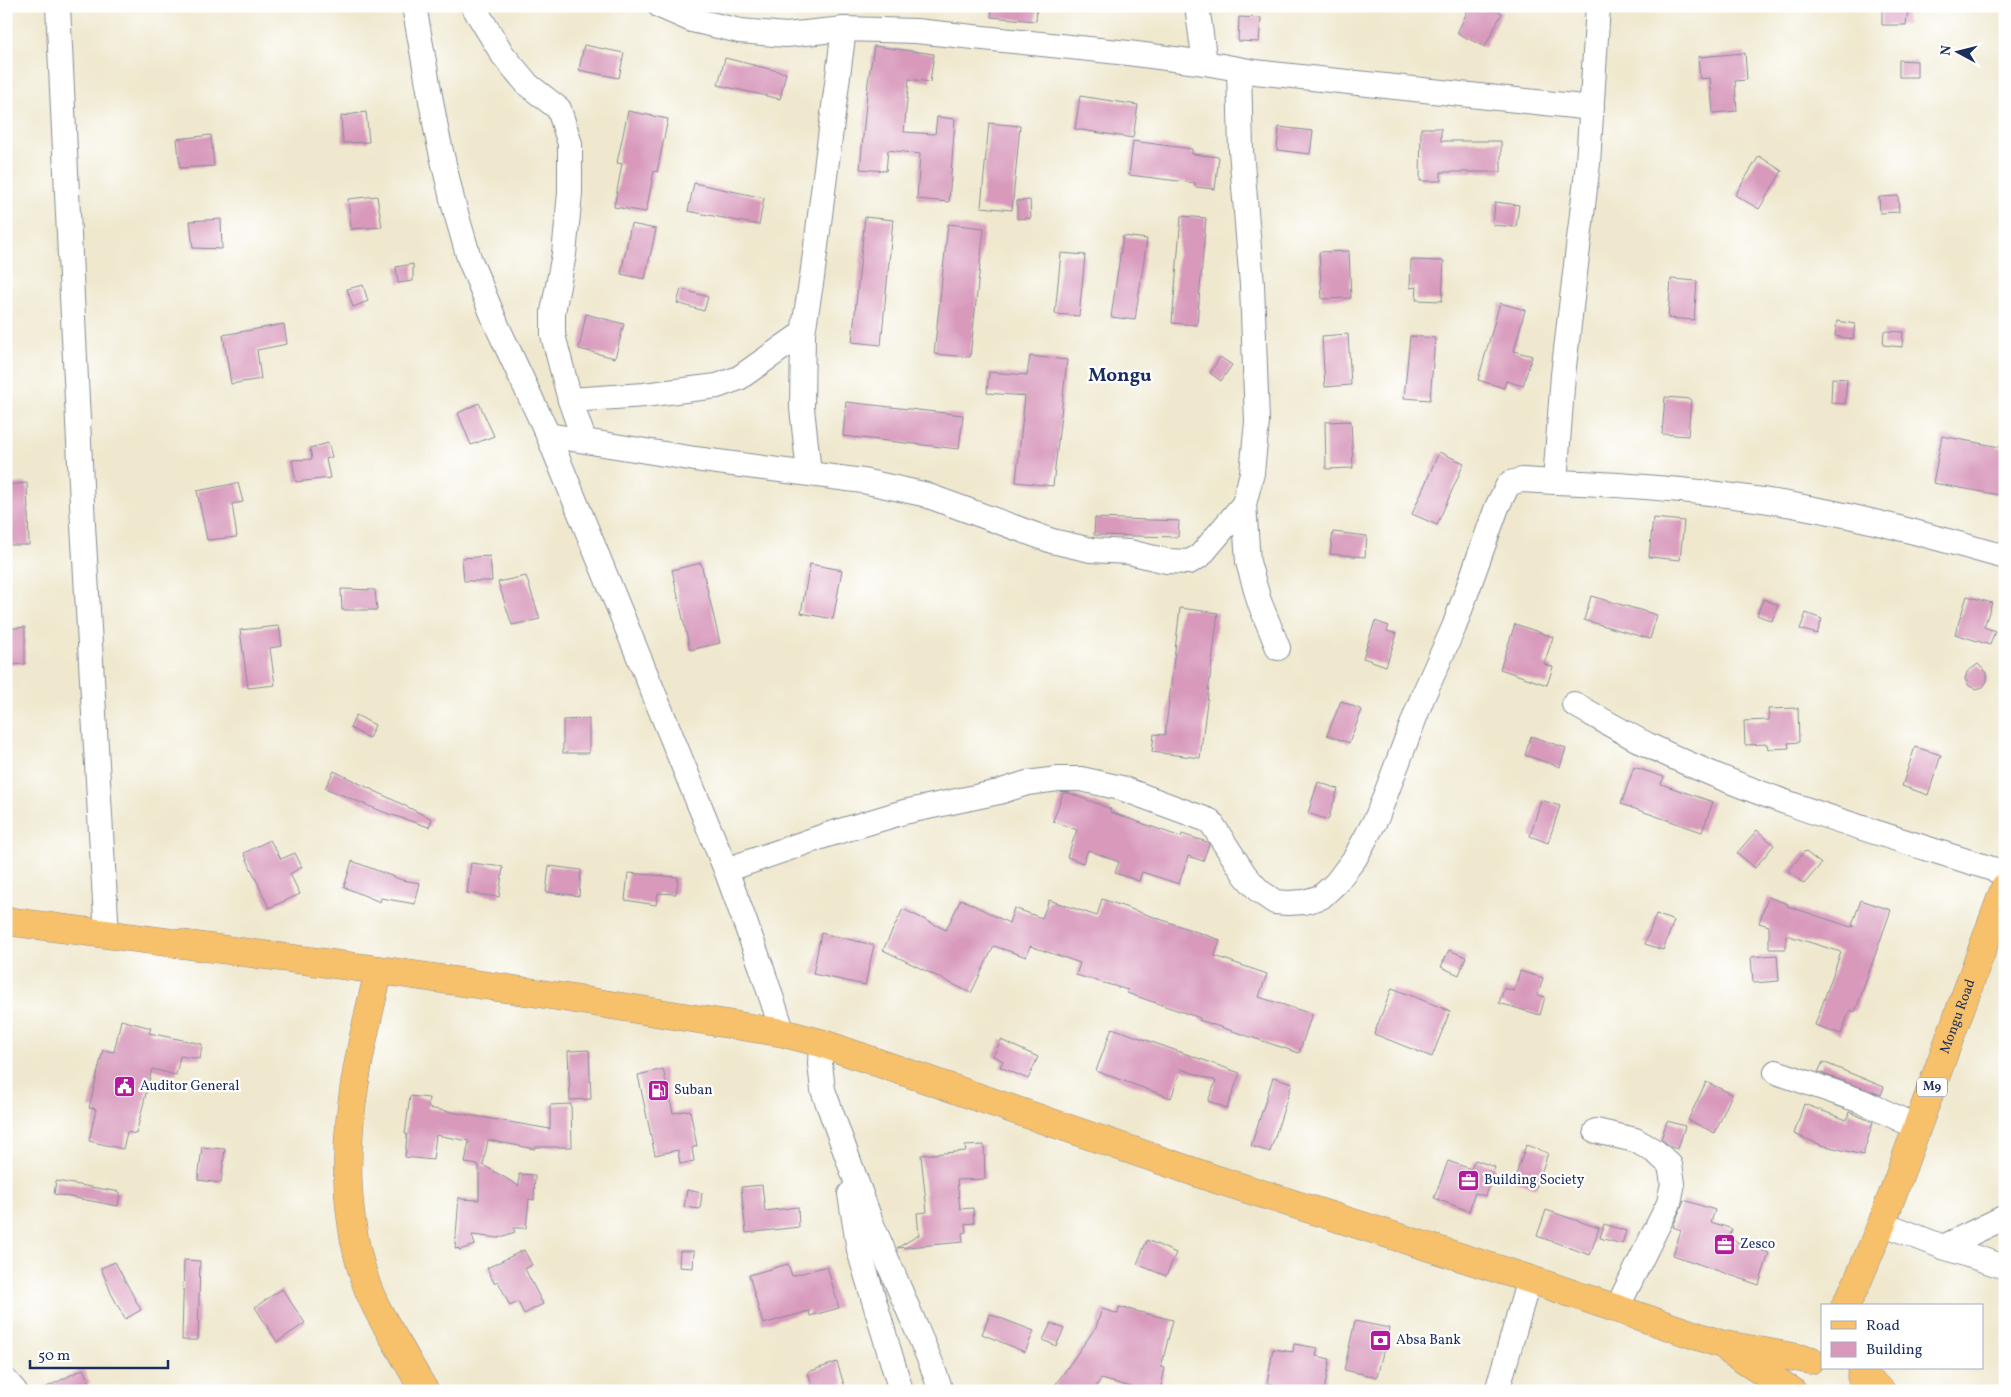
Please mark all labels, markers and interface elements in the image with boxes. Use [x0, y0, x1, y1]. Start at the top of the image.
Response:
north arrow [1934, 28, 1984, 78]
text: N [1937, 44, 1957, 57]
district label: Mongu [1088, 363, 1152, 389]
street label: Mongu Road [1935, 976, 1980, 1056]
public building icon: Auditor General [112, 1074, 136, 1098]
place label: Auditor General [140, 1077, 239, 1096]
fuel station icon: Suban [646, 1078, 670, 1102]
road number: M9 [1917, 1078, 1947, 1096]
place label: Suban [674, 1081, 713, 1100]
office icon: Building Society [1456, 1168, 1480, 1192]
place label: Building Society [1484, 1171, 1585, 1190]
office icon: Zesco [1712, 1232, 1736, 1256]
place label: Zesco [1740, 1235, 1775, 1254]
legend [1821, 1304, 1984, 1370]
text: Road [1866, 1316, 1900, 1337]
bank icon: Absa Bank [1368, 1328, 1392, 1352]
place label: Absa Bank [1396, 1331, 1461, 1350]
scale bar [30, 1337, 168, 1369]
text: Building [1866, 1340, 1923, 1361]
text: 50 m [38, 1346, 70, 1367]

